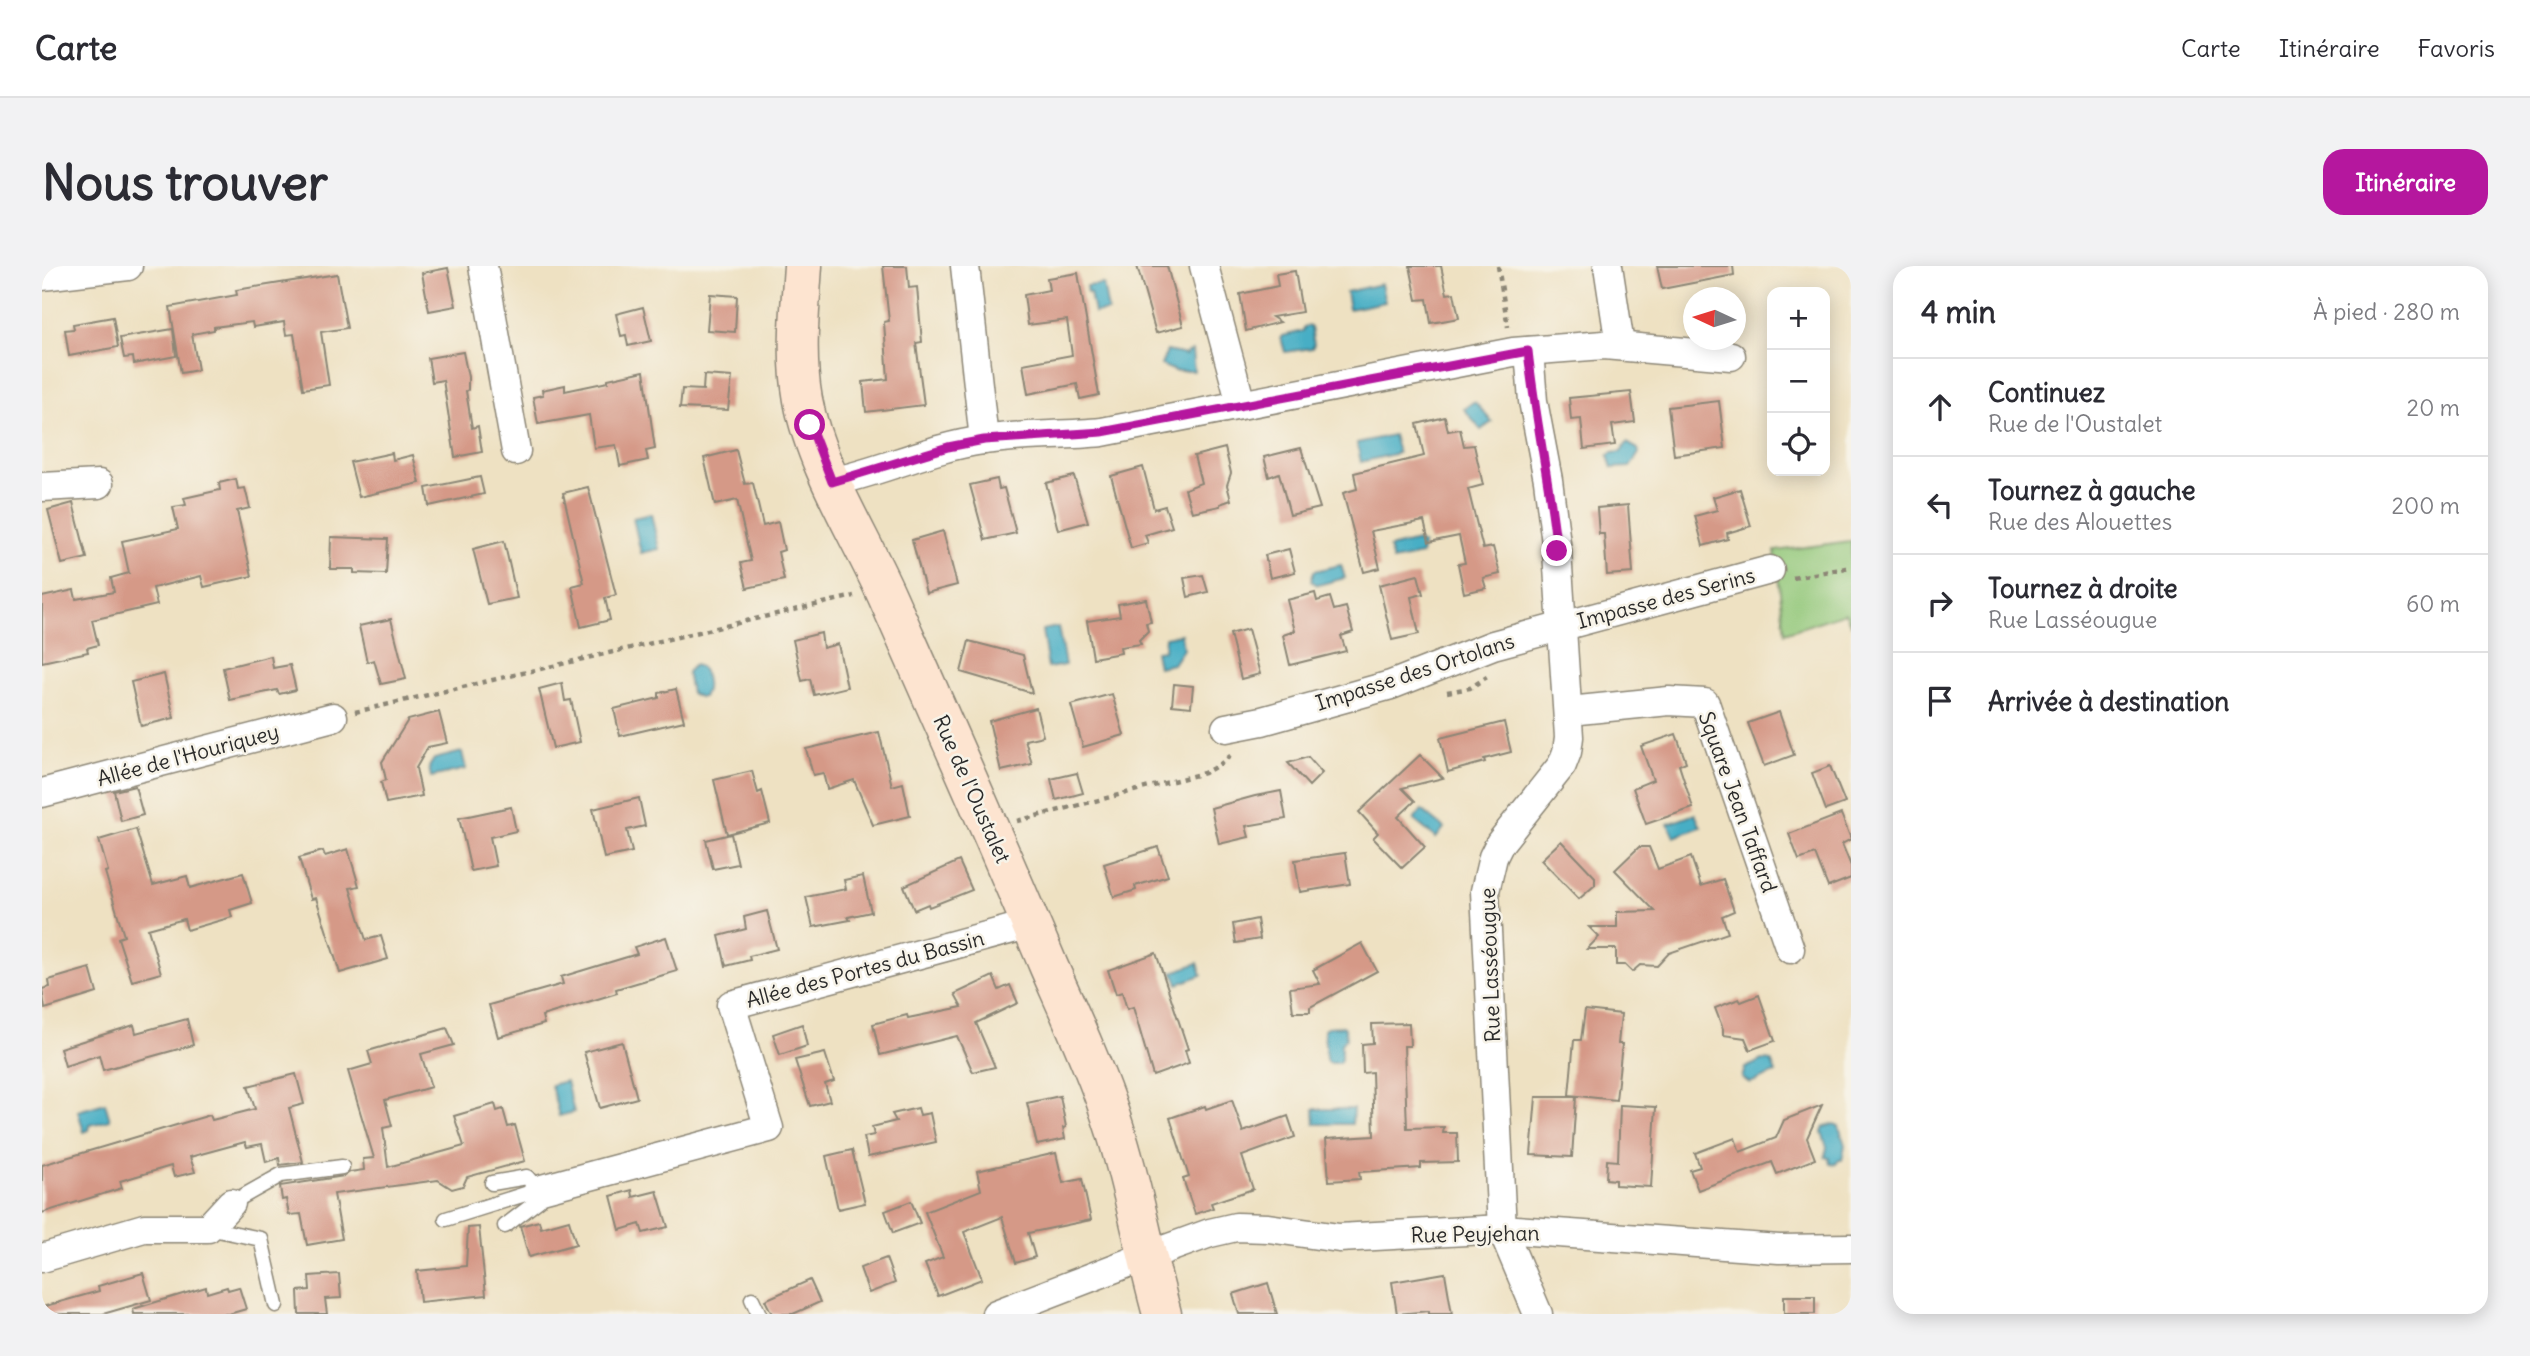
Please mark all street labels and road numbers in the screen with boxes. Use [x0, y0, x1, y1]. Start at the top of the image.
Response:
street label: Impasse des Serins [1574, 561, 1758, 635]
street label: Impasse des Ortolans [1312, 627, 1518, 717]
street label: Square Jean Taffard [1693, 708, 1783, 896]
street label: Rue de l'Oustalet [927, 711, 1017, 867]
street label: Allée de l'Houriquey [94, 718, 282, 792]
street label: Rue Lasséougue [1474, 887, 1506, 1043]
street label: Allée des Portes du Bassin [743, 924, 987, 1014]
street label: Rue Peyjehan [1410, 1219, 1540, 1249]

